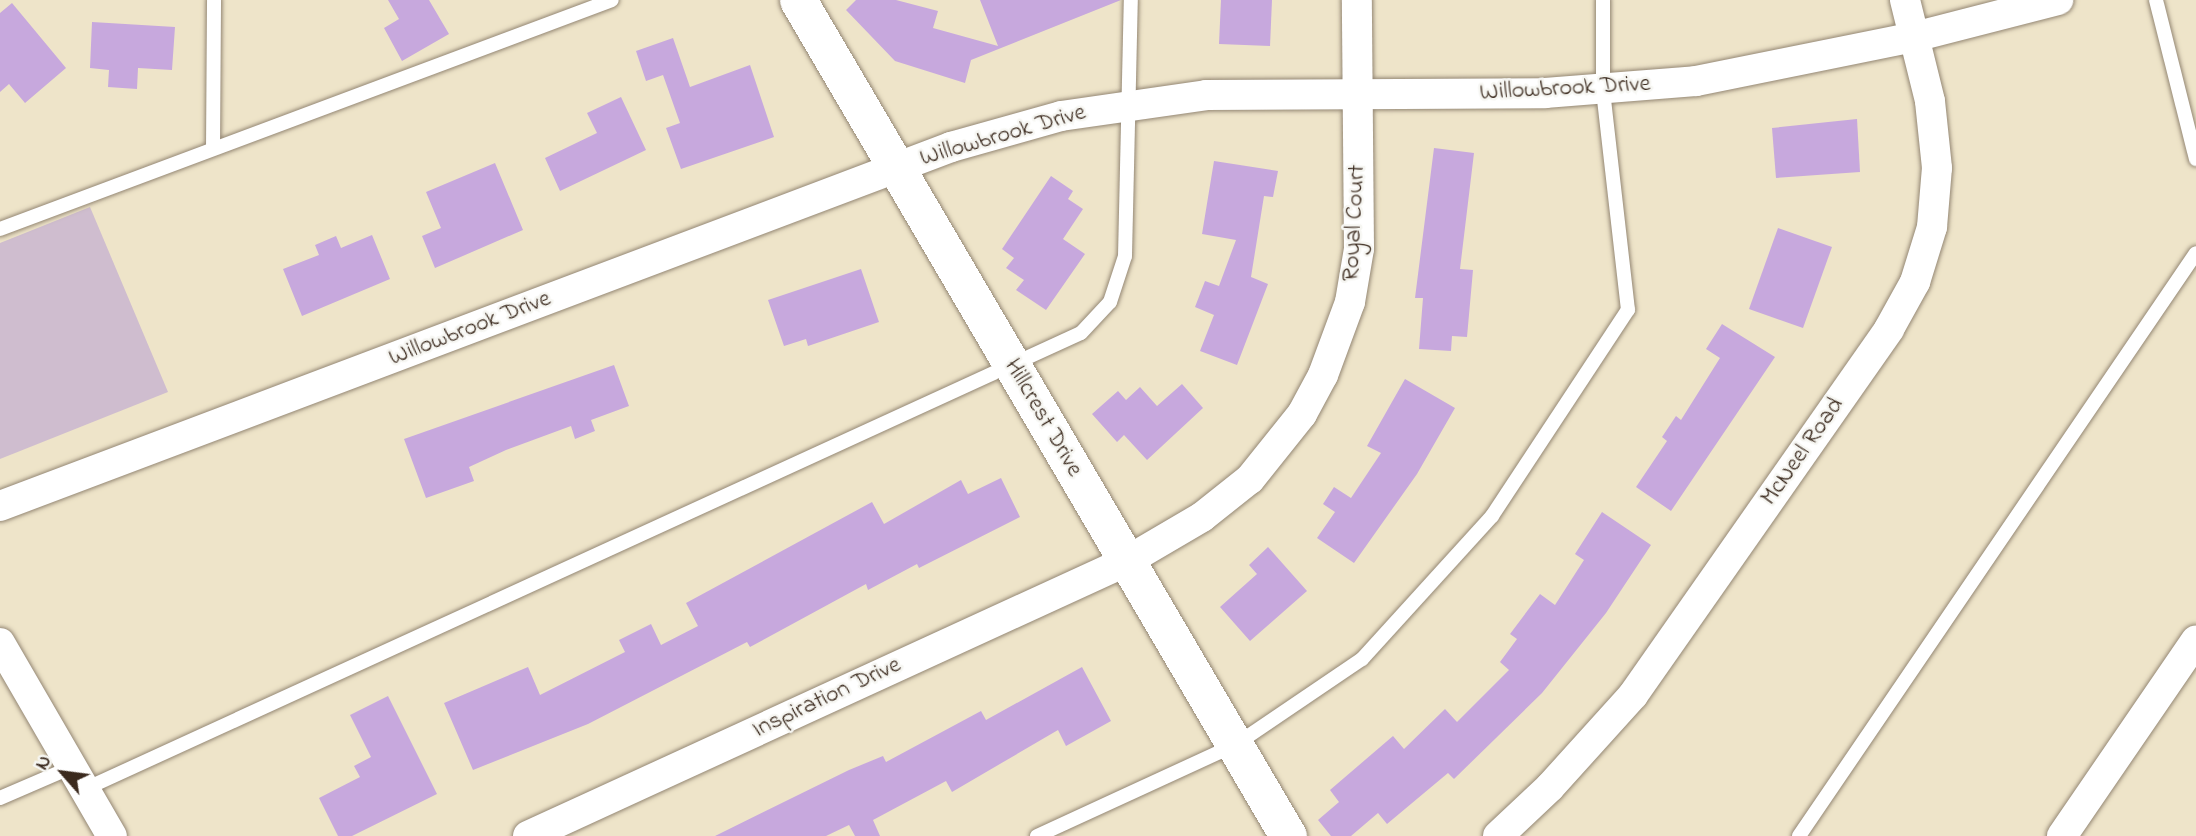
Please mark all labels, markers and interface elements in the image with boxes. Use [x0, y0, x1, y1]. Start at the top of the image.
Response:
street label: Willowbrook Drive [1479, 70, 1651, 108]
street label: Willowbrook Drive [917, 99, 1089, 173]
street label: Royal Court [1338, 164, 1372, 282]
street label: Willowbrook Drive [385, 285, 555, 373]
street label: Hillcrest Drive [998, 354, 1088, 482]
street label: McNeel Road [1755, 392, 1851, 512]
street label: Inspiration Drive [748, 651, 906, 745]
north arrow [28, 738, 98, 808]
text: N [29, 751, 59, 775]

